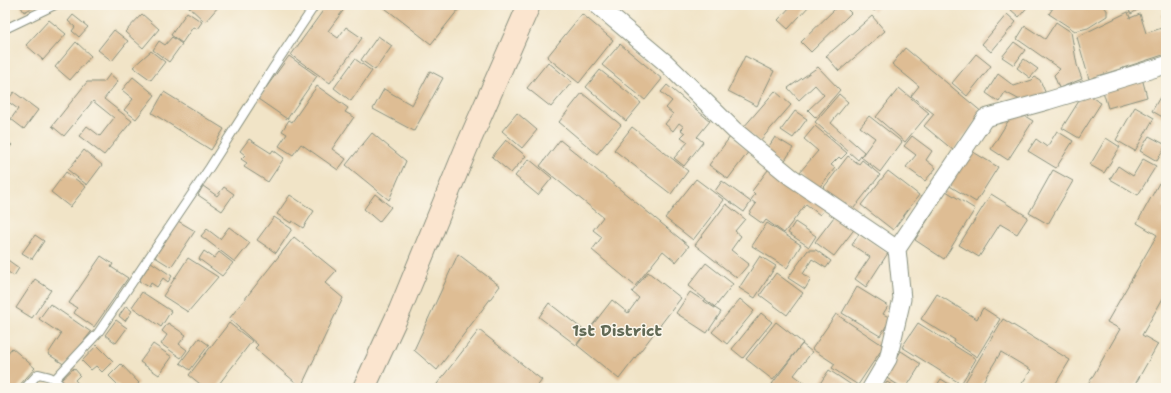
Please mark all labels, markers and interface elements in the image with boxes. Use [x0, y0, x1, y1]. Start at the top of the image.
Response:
district label: 1st District [572, 320, 662, 341]

